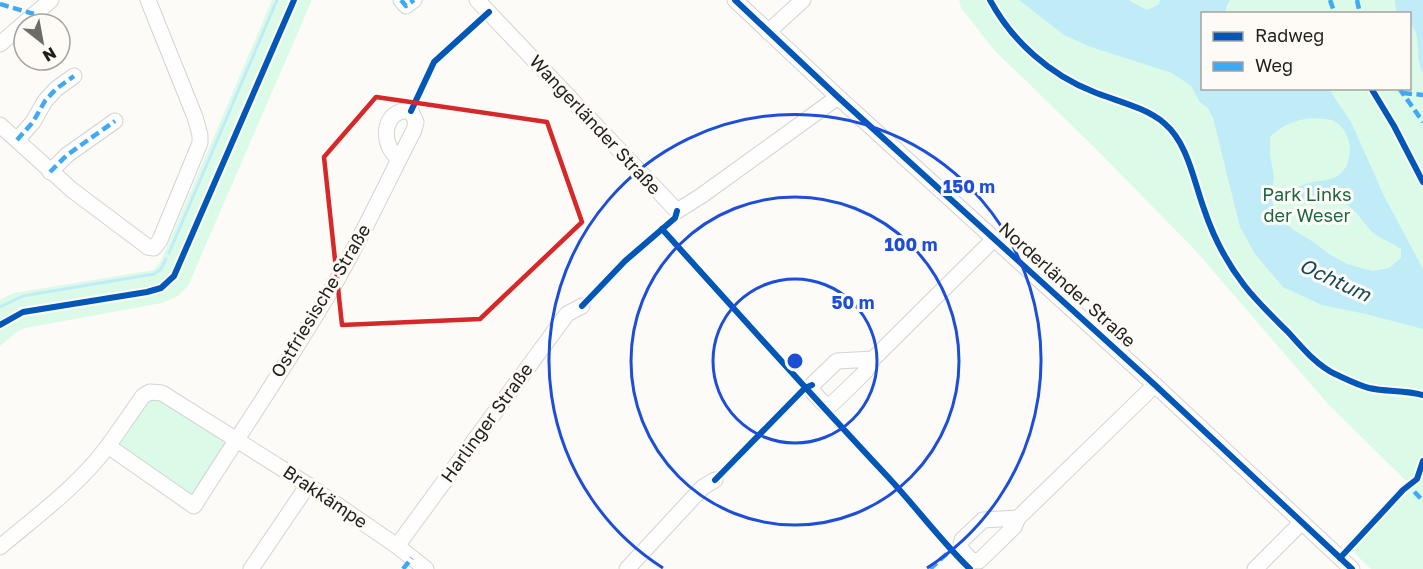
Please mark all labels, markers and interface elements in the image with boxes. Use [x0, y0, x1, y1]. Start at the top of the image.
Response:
north arrow [12, 12, 72, 72]
legend [1201, 12, 1411, 90]
text: Radweg [1255, 24, 1324, 46]
text: N [39, 43, 60, 67]
street label: Wangerländer Straße [525, 50, 666, 199]
text: Weg [1255, 54, 1293, 76]
text: 150 m [943, 175, 995, 197]
park label: Park Links der Weser [1262, 183, 1352, 226]
street label: Norderländer Straße [995, 217, 1140, 351]
street label: Ostfriesische Straße [266, 220, 375, 381]
text: 100 m [885, 233, 937, 255]
water label: Ochtum [1296, 252, 1376, 306]
text: 50 m [832, 291, 874, 313]
centre of rings [785, 351, 805, 371]
street label: Harlinger Straße [436, 359, 537, 486]
street label: Brakkämpe [279, 460, 372, 532]

